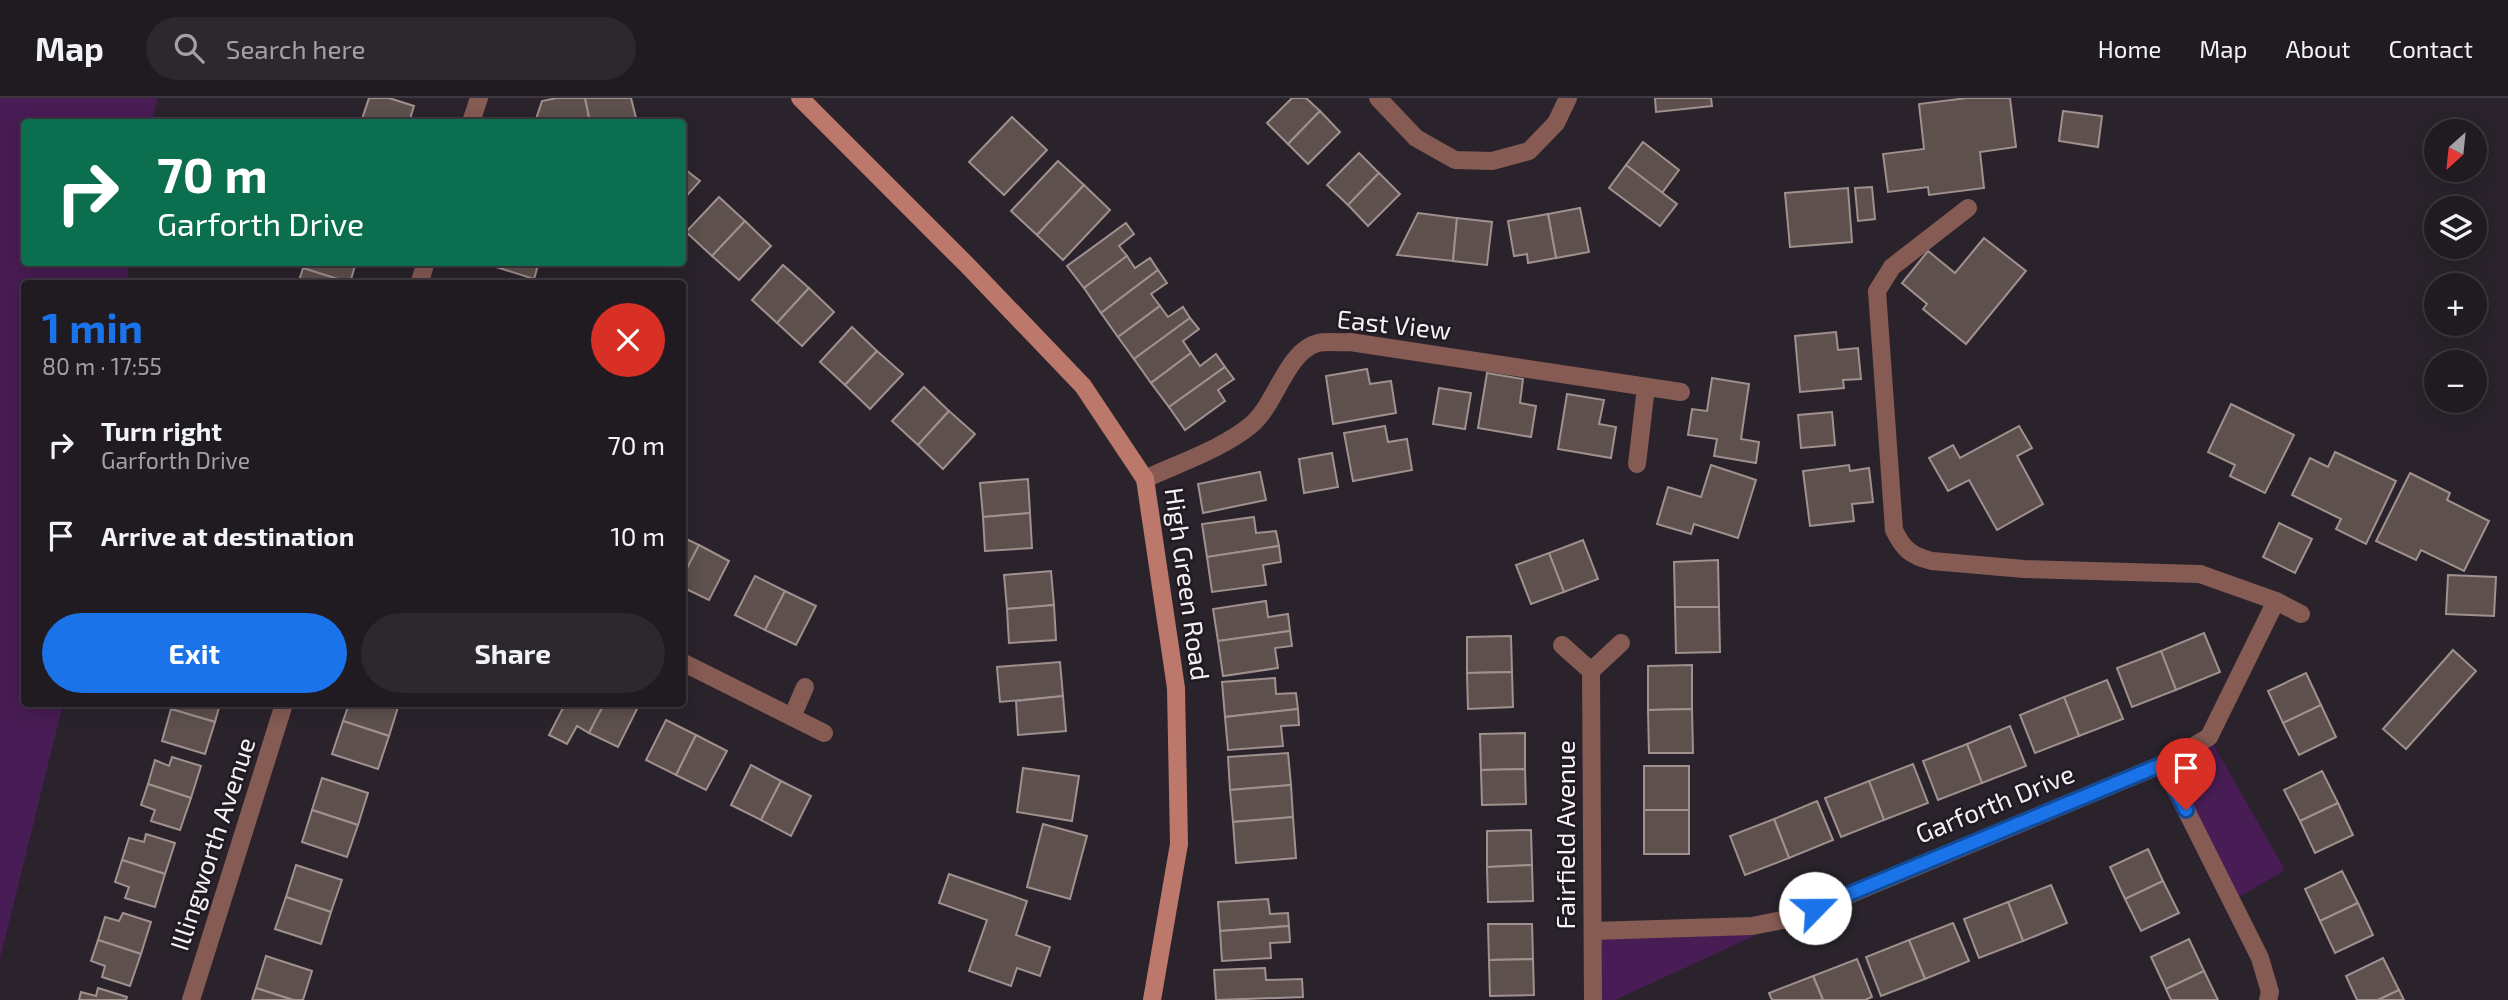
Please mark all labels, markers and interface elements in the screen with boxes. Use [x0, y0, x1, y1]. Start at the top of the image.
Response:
search box [146, 17, 636, 80]
text: Map [35, 28, 104, 68]
icon: search [170, 29, 208, 67]
text: Search here [226, 33, 365, 64]
text: Home [2098, 34, 2161, 63]
text: Map [2199, 34, 2247, 63]
text: About [2285, 34, 2351, 63]
text: Contact [2389, 34, 2473, 63]
north arrow [2424, 119, 2487, 182]
map controls [2424, 119, 2487, 413]
text: 70 m [157, 144, 268, 203]
icon: right [42, 147, 133, 238]
button: layers [2424, 196, 2487, 259]
text: Garforth Drive [157, 204, 364, 242]
button: + [2424, 273, 2487, 336]
text: 1 min [42, 301, 143, 351]
street label: East View [1335, 302, 1453, 345]
button: close [591, 303, 665, 377]
button: − [2424, 350, 2487, 413]
text: 80 m · 17:55 [42, 352, 162, 380]
text: Turn right [101, 415, 222, 446]
icon: right [42, 426, 80, 464]
text: 70 m [607, 429, 665, 460]
text: Garforth Drive [101, 446, 250, 474]
street label: High Green Road [1160, 485, 1217, 682]
icon: arrive [42, 517, 80, 555]
text: Arrive at destination [101, 520, 354, 551]
text: 10 m [610, 520, 665, 551]
button: Exit [42, 613, 347, 693]
button: Share [361, 613, 665, 693]
street label: Illingworth Avenue [163, 733, 261, 954]
pin [2156, 738, 2216, 810]
street label: Fairfield Avenue [1549, 740, 1580, 930]
icon: arrive [2167, 749, 2205, 787]
street label: Garforth Drive [1911, 757, 2078, 849]
position arrow [1778, 871, 1852, 945]

